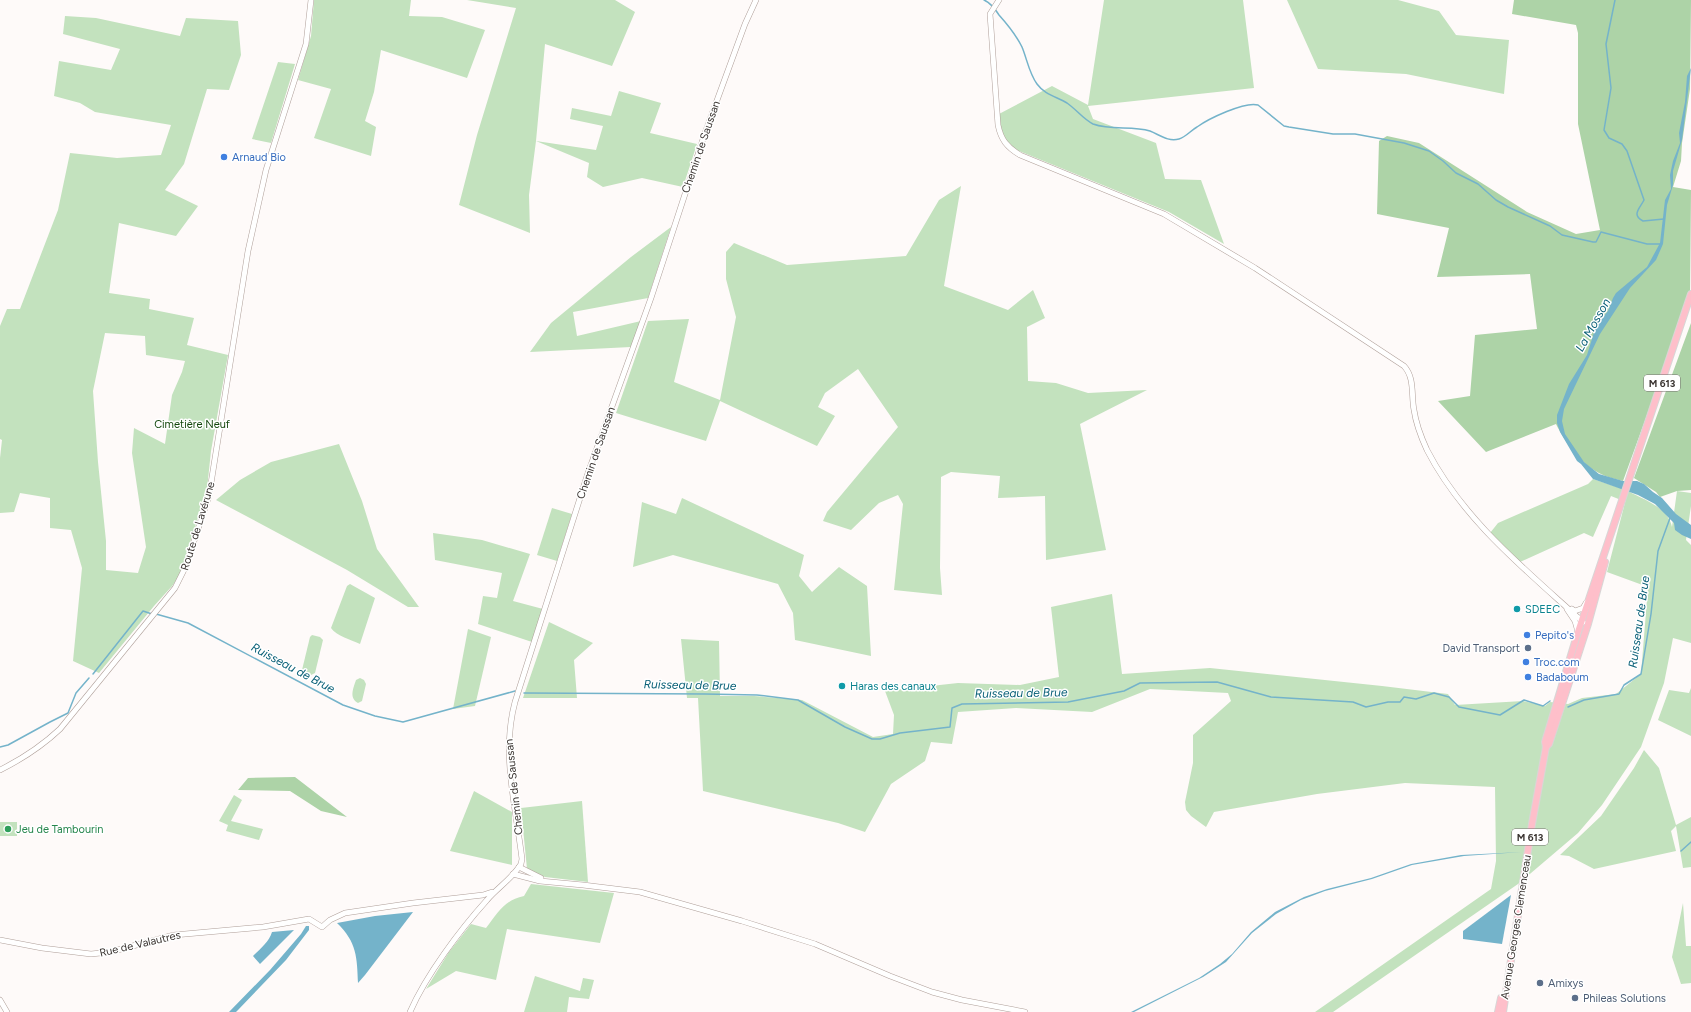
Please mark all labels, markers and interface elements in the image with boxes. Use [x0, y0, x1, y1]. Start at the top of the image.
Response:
street label: Chemin de Saussan [679, 99, 723, 195]
place label: Arnaud Bio [232, 151, 286, 164]
marker: Arnaud Bio [219, 152, 229, 162]
water label: La Mosson [1573, 296, 1613, 354]
road number: M 613 [1644, 375, 1680, 391]
street label: Chemin de Saussan [574, 405, 618, 501]
park label: Cimetière Neuf [154, 418, 231, 431]
street label: Route de Lavérune [178, 480, 218, 572]
water label: Ruisseau de Brue [1626, 575, 1652, 669]
place label: SDEEC [1525, 603, 1560, 616]
marker: SDEEC [1512, 604, 1522, 614]
place label: Pepito's [1535, 629, 1574, 642]
marker: Pepito's [1522, 630, 1532, 640]
water label: Ruisseau de Brue [249, 640, 338, 696]
place label: David Transport [1443, 642, 1520, 655]
marker: David Transport [1523, 643, 1533, 653]
place label: Troc.com [1534, 656, 1580, 669]
marker: Troc.com [1521, 657, 1531, 667]
place label: Badaboum [1536, 671, 1589, 684]
marker: Badaboum [1523, 672, 1533, 682]
water label: Ruisseau de Brue [643, 677, 737, 693]
place label: Haras des canaux [850, 680, 937, 693]
marker: Haras des canaux [837, 681, 847, 691]
water label: Ruisseau de Brue [974, 685, 1068, 701]
street label: Chemin de Saussan [502, 738, 526, 836]
place label: Jeu de Tambourin [16, 823, 103, 836]
marker: Jeu de Tambourin [3, 824, 13, 834]
road number: M 613 [1512, 829, 1548, 845]
street label: Avenue Georges Clemenceau [1498, 854, 1534, 1000]
street label: Rue de Valautres [98, 928, 182, 960]
place label: Amixys [1548, 977, 1584, 990]
marker: Amixys [1535, 978, 1545, 988]
place label: Phileas Solutions [1583, 992, 1666, 1005]
marker: Phileas Solutions [1570, 993, 1580, 1003]

